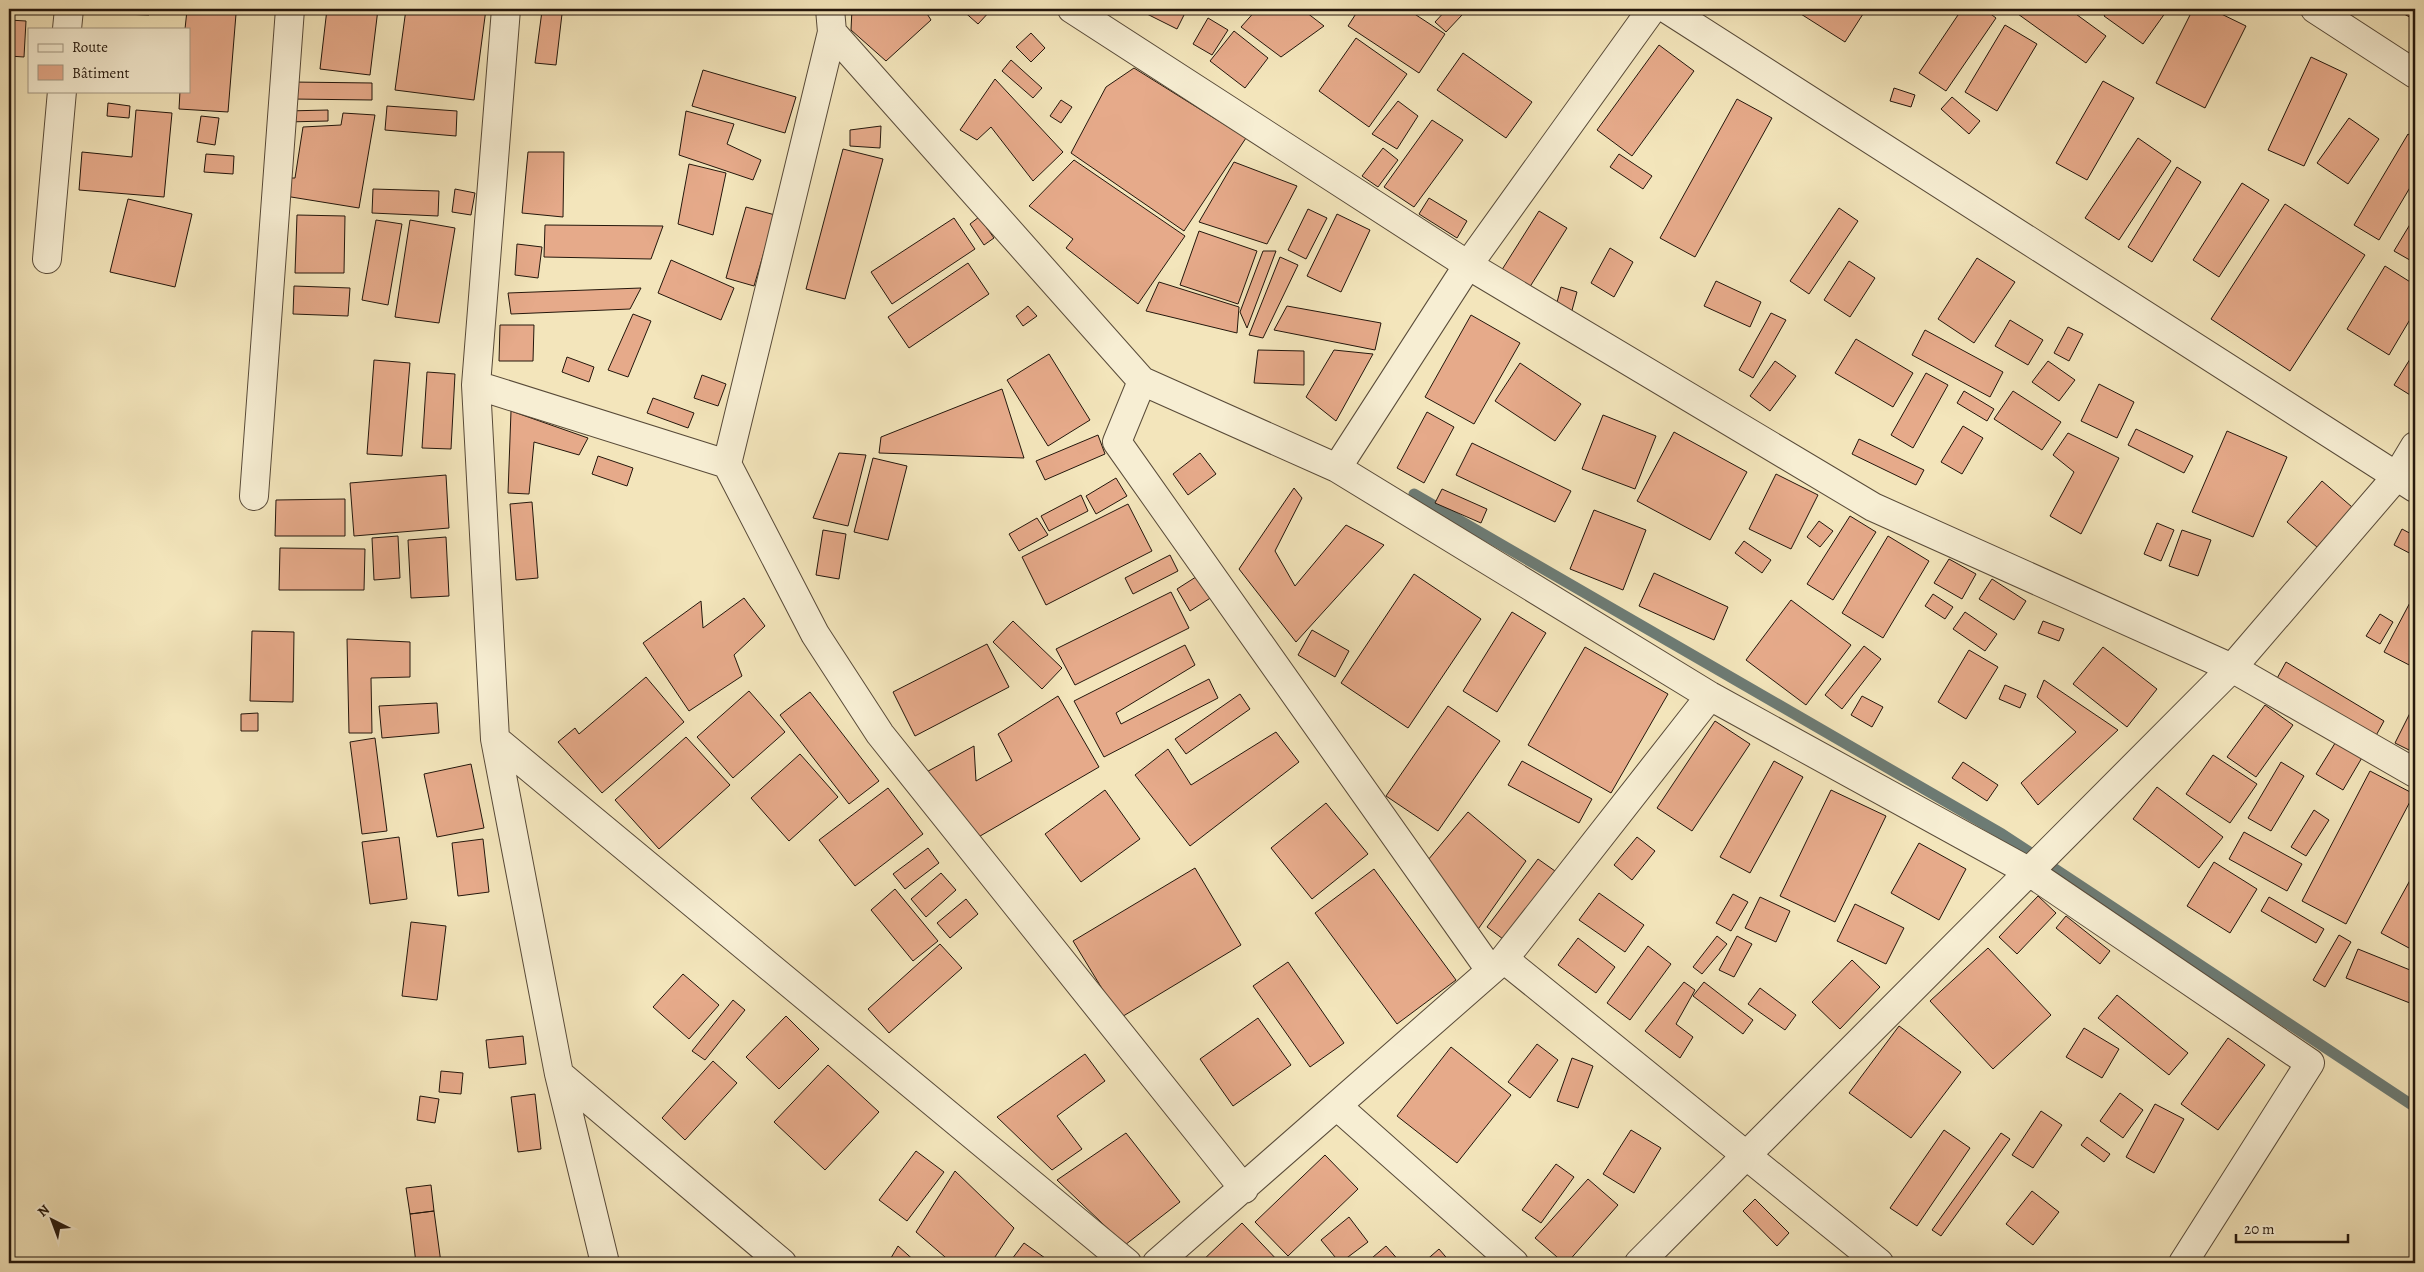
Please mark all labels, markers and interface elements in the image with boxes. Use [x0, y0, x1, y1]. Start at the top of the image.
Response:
legend [28, 28, 190, 92]
text: Route [72, 37, 108, 57]
text: Bâtiment [72, 63, 130, 83]
north arrow [28, 1194, 78, 1244]
text: N [33, 1200, 54, 1221]
scale bar [2236, 1212, 2349, 1244]
text: 20 m [2244, 1219, 2275, 1239]

